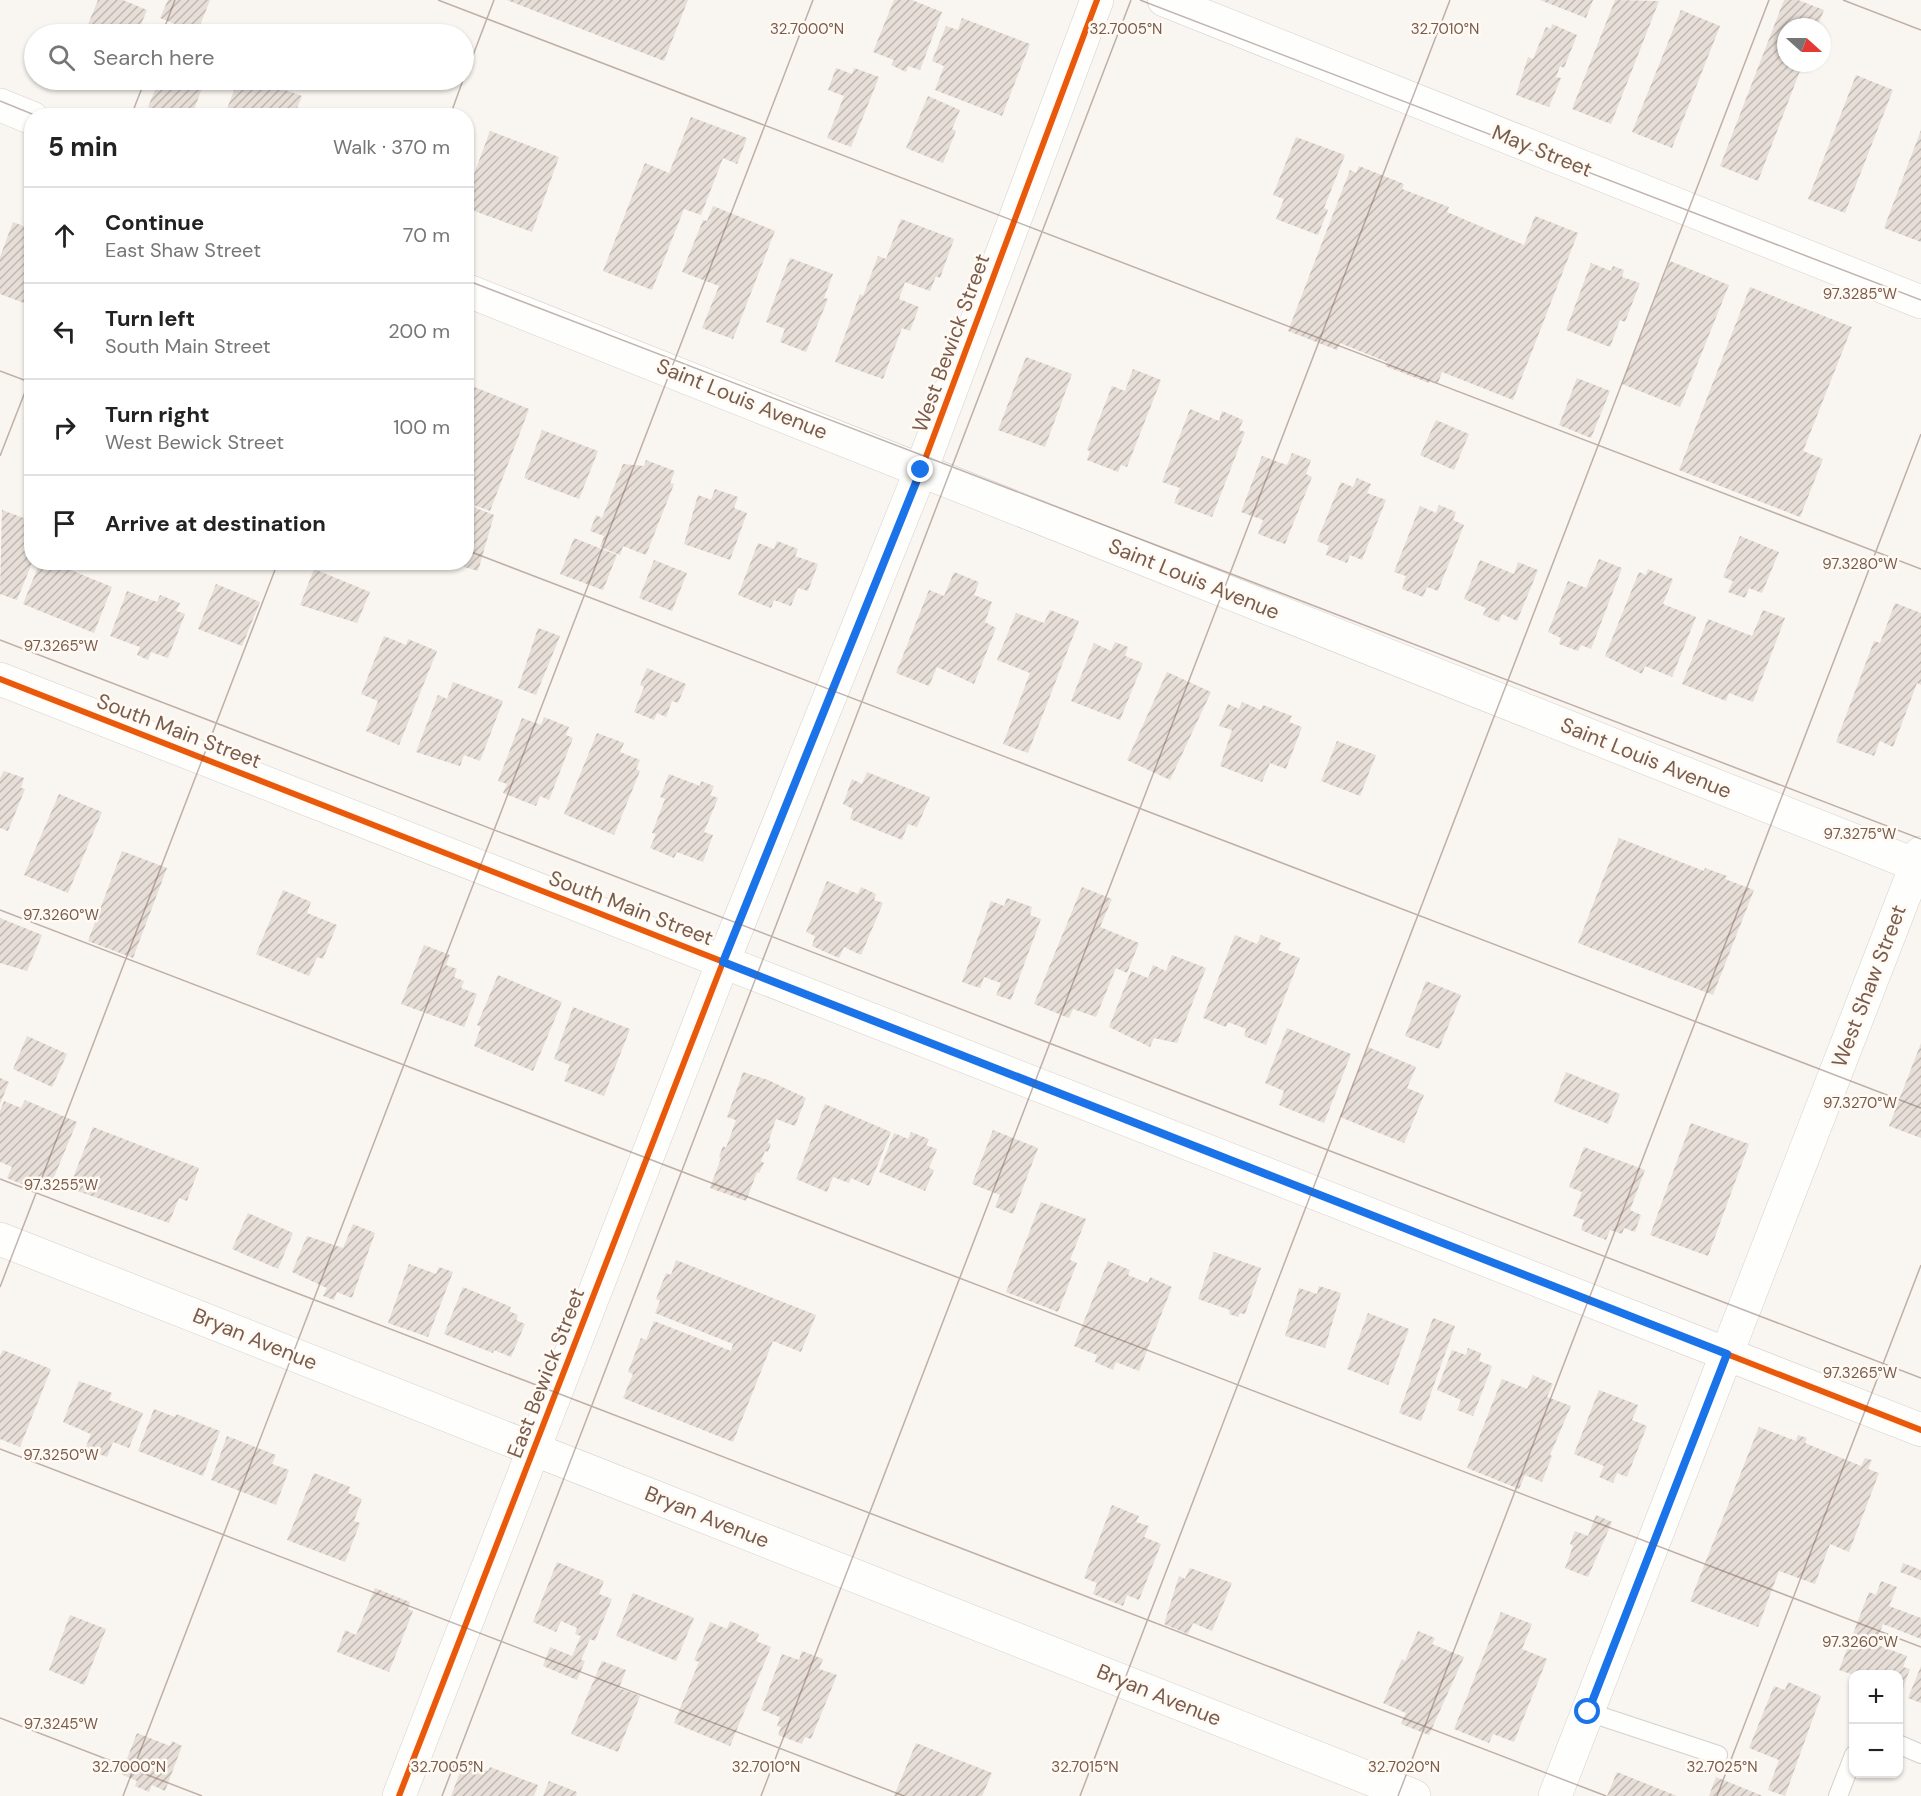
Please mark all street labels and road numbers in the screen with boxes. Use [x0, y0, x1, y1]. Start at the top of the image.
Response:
street label: May Street [1488, 118, 1596, 184]
street label: West Bewick Street [906, 250, 996, 436]
street label: Saint Louis Avenue [652, 352, 832, 446]
street label: Saint Louis Avenue [1104, 532, 1284, 626]
street label: South Main Street [93, 687, 265, 775]
street label: Saint Louis Avenue [1556, 711, 1736, 805]
street label: South Main Street [545, 864, 717, 952]
street label: West Shaw Street [1825, 901, 1913, 1071]
street label: East Bewick Street [501, 1284, 591, 1462]
street label: Bryan Avenue [189, 1301, 321, 1377]
street label: Bryan Avenue [641, 1479, 773, 1555]
street label: Bryan Avenue [1093, 1657, 1225, 1733]

